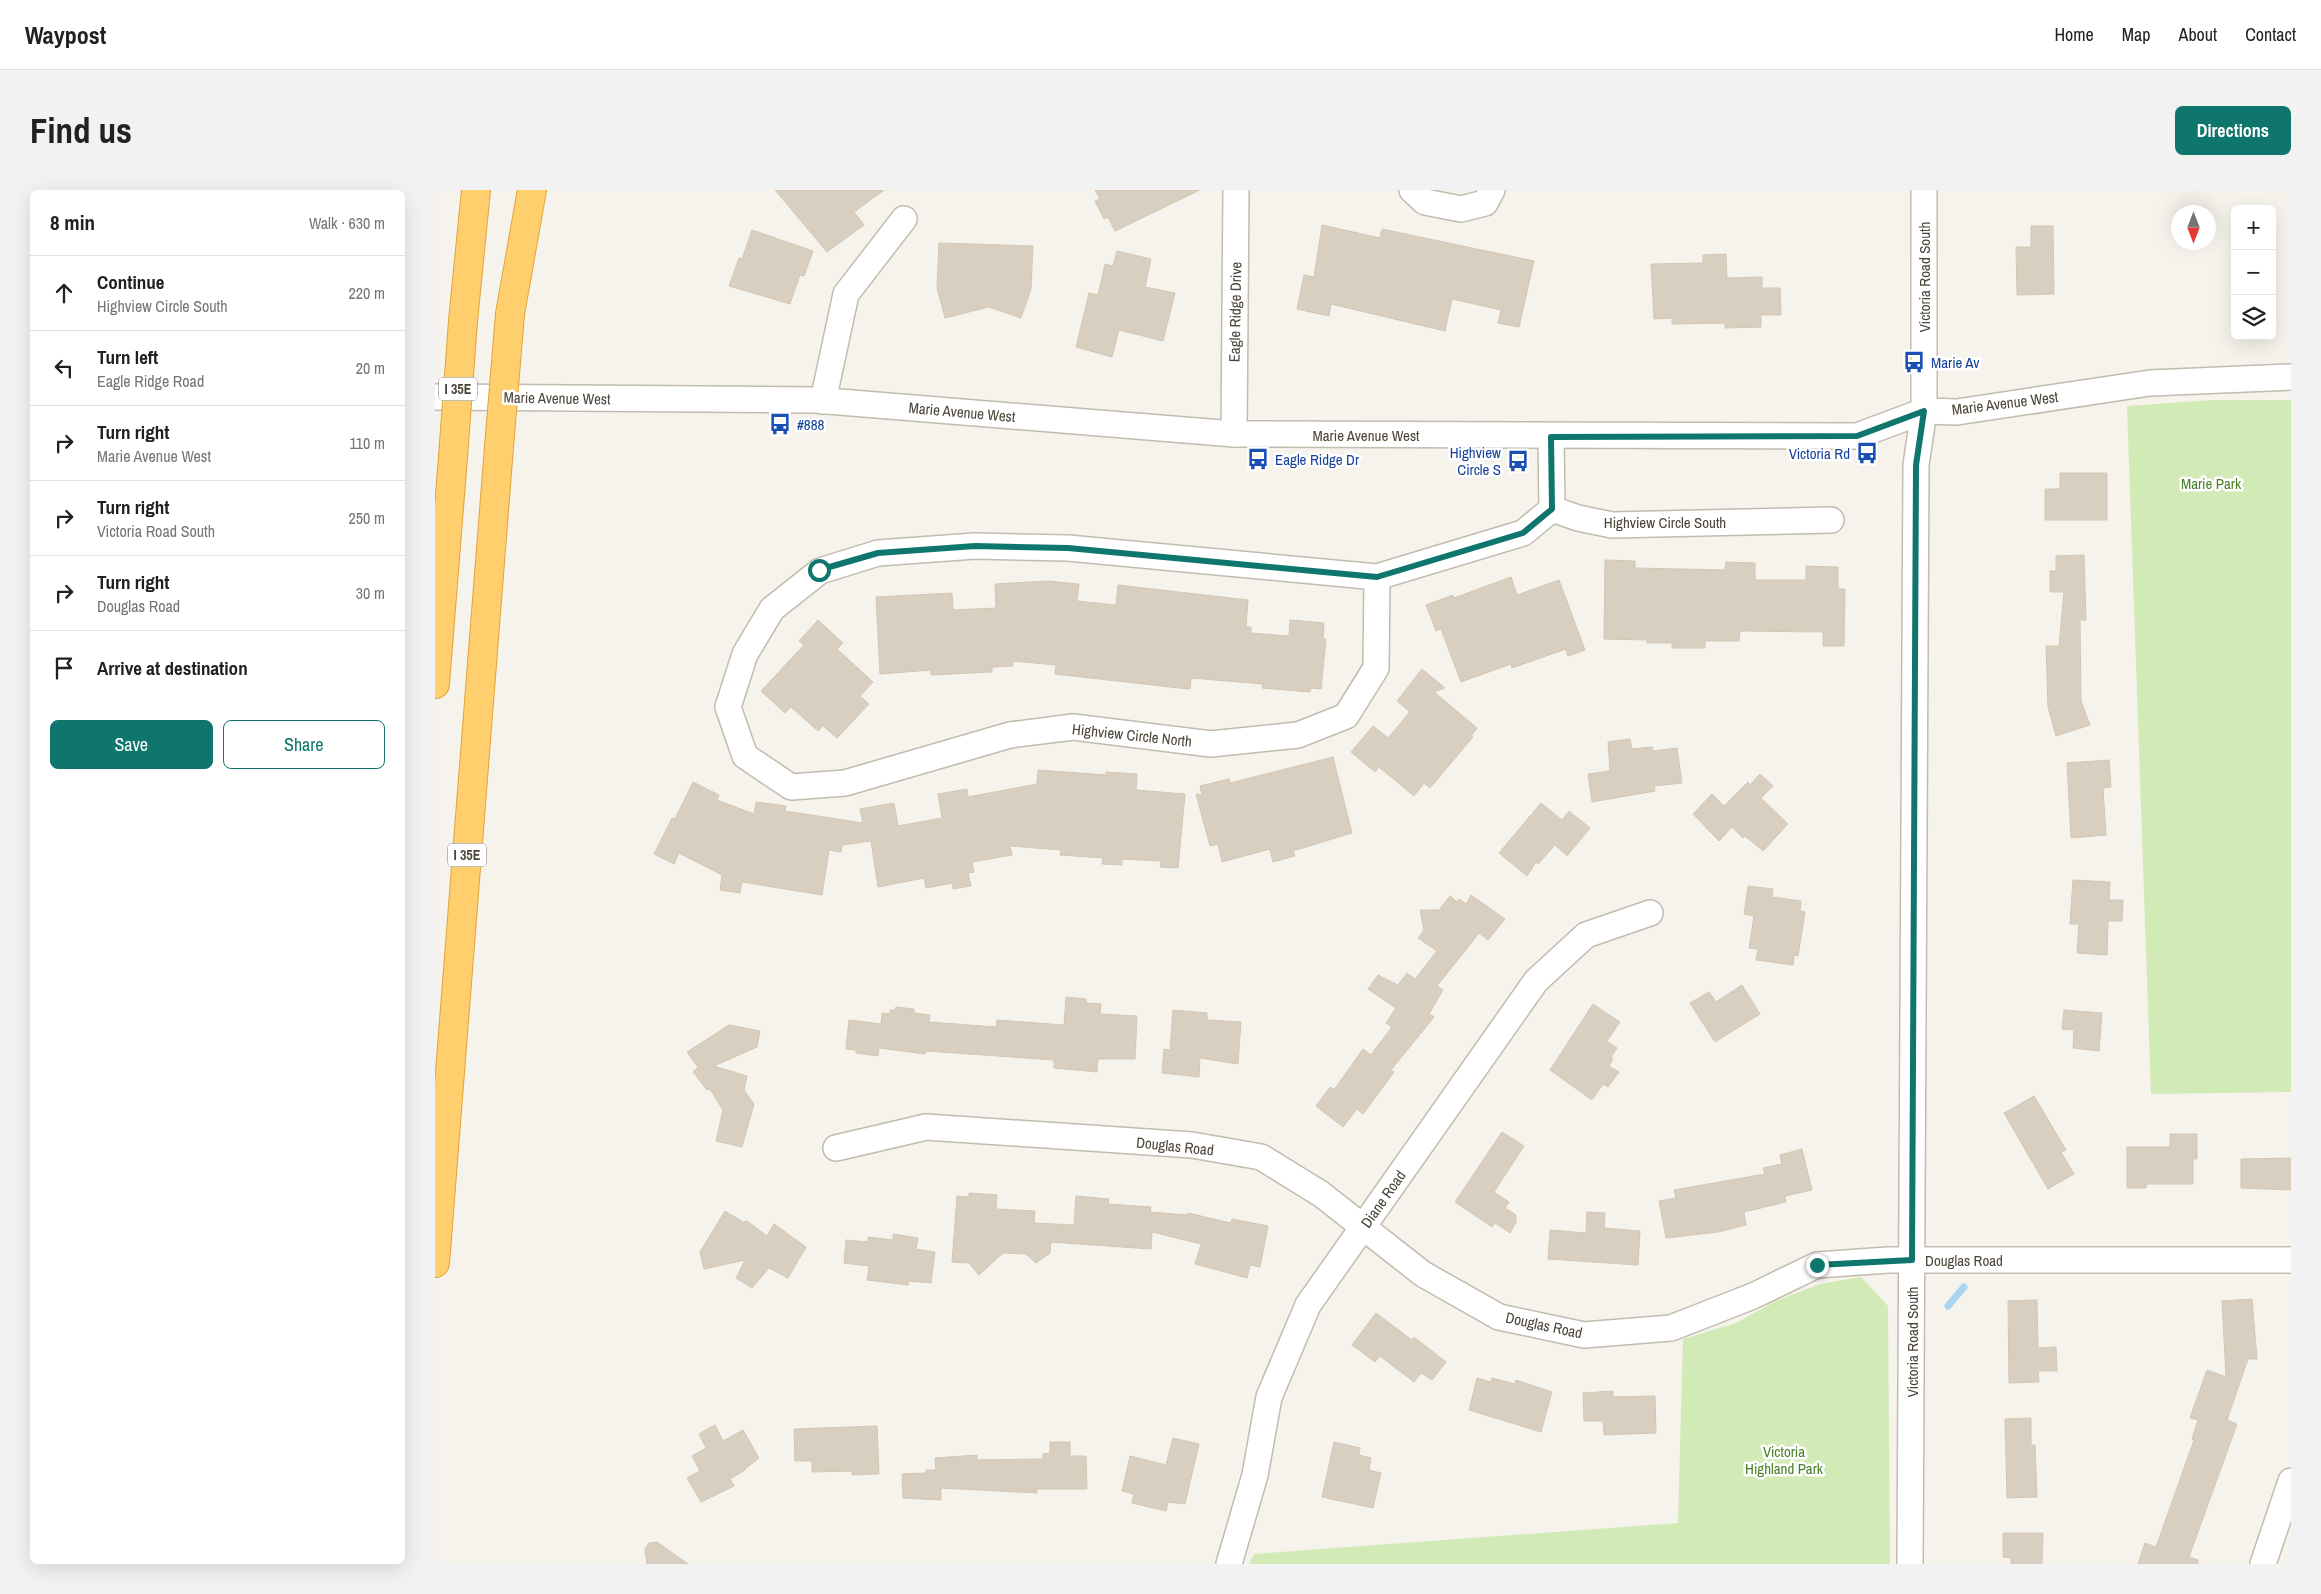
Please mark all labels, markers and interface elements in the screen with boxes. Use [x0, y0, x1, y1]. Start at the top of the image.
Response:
text: Waypost [25, 19, 106, 51]
text: Home [2054, 22, 2094, 47]
text: Map [2122, 22, 2151, 47]
text: About [2179, 22, 2217, 47]
text: Contact [2245, 22, 2296, 47]
button: Directions [2175, 106, 2291, 155]
text: Find us [30, 107, 132, 154]
north arrow [2171, 205, 2216, 250]
map controls [2231, 205, 2276, 340]
button: + [2231, 205, 2276, 250]
text: 8 min [50, 208, 95, 237]
text: Walk · 630 m [309, 212, 385, 234]
street label: Victoria Road South [1914, 222, 1935, 332]
button: − [2231, 250, 2276, 295]
street label: Eagle Ridge Drive [1224, 261, 1246, 362]
text: Continue [97, 269, 165, 295]
icon: ahead [50, 279, 78, 307]
text: 220 m [349, 282, 385, 304]
text: Highview Circle South [97, 295, 228, 317]
button: layers [2231, 295, 2276, 340]
text: Turn left [97, 344, 158, 370]
bus stop icon: Marie Av [1901, 349, 1927, 375]
place label: Marie Av [1931, 352, 1980, 373]
icon: left [50, 354, 78, 382]
text: 20 m [356, 357, 385, 379]
text: Eagle Ridge Road [97, 370, 204, 392]
road number: I 35E [439, 378, 477, 400]
street label: Marie Avenue West [1951, 386, 2060, 420]
street label: Marie Avenue West [503, 387, 611, 409]
street label: Marie Avenue West [908, 397, 1017, 427]
bus stop icon: #888 [767, 411, 793, 437]
place label: #888 [797, 414, 825, 435]
text: Turn right [97, 419, 169, 445]
street label: Marie Avenue West [1313, 425, 1420, 446]
icon: right [50, 429, 78, 457]
text: 110 m [349, 432, 385, 454]
bus stop icon: Victoria Rd [1854, 440, 1880, 466]
place label: Highview Circle S [1450, 442, 1501, 480]
place label: Victoria Rd [1789, 443, 1850, 464]
text: Marie Avenue West [97, 445, 211, 467]
bus stop icon: Eagle Ridge Dr [1245, 446, 1271, 472]
bus stop icon: Highview Circle S [1505, 448, 1531, 474]
place label: Eagle Ridge Dr [1275, 449, 1359, 470]
park label: Marie Park [2181, 473, 2242, 494]
text: Turn right [97, 494, 169, 520]
icon: right [50, 504, 78, 532]
text: 250 m [349, 507, 385, 529]
street label: Highview Circle South [1604, 512, 1726, 533]
text: Victoria Road South [97, 520, 215, 542]
route start [808, 559, 831, 582]
text: Turn right [97, 569, 169, 595]
icon: right [50, 579, 78, 607]
text: 30 m [356, 582, 385, 604]
text: Douglas Road [97, 595, 180, 617]
icon: arrive [50, 654, 78, 682]
text: Arrive at destination [97, 655, 248, 681]
street label: Highview Circle North [1071, 718, 1193, 752]
button: Save [50, 720, 213, 769]
button: Share [223, 720, 385, 769]
road number: I 35E [448, 844, 486, 866]
street label: Douglas Road [1135, 1131, 1215, 1161]
street label: Diane Road [1356, 1166, 1410, 1232]
street label: Douglas Road [1925, 1250, 2003, 1271]
route end [1806, 1254, 1829, 1277]
street label: Victoria Road South [1902, 1287, 1923, 1397]
street label: Douglas Road [1504, 1307, 1584, 1343]
park label: Victoria Highland Park [1745, 1441, 1824, 1479]

